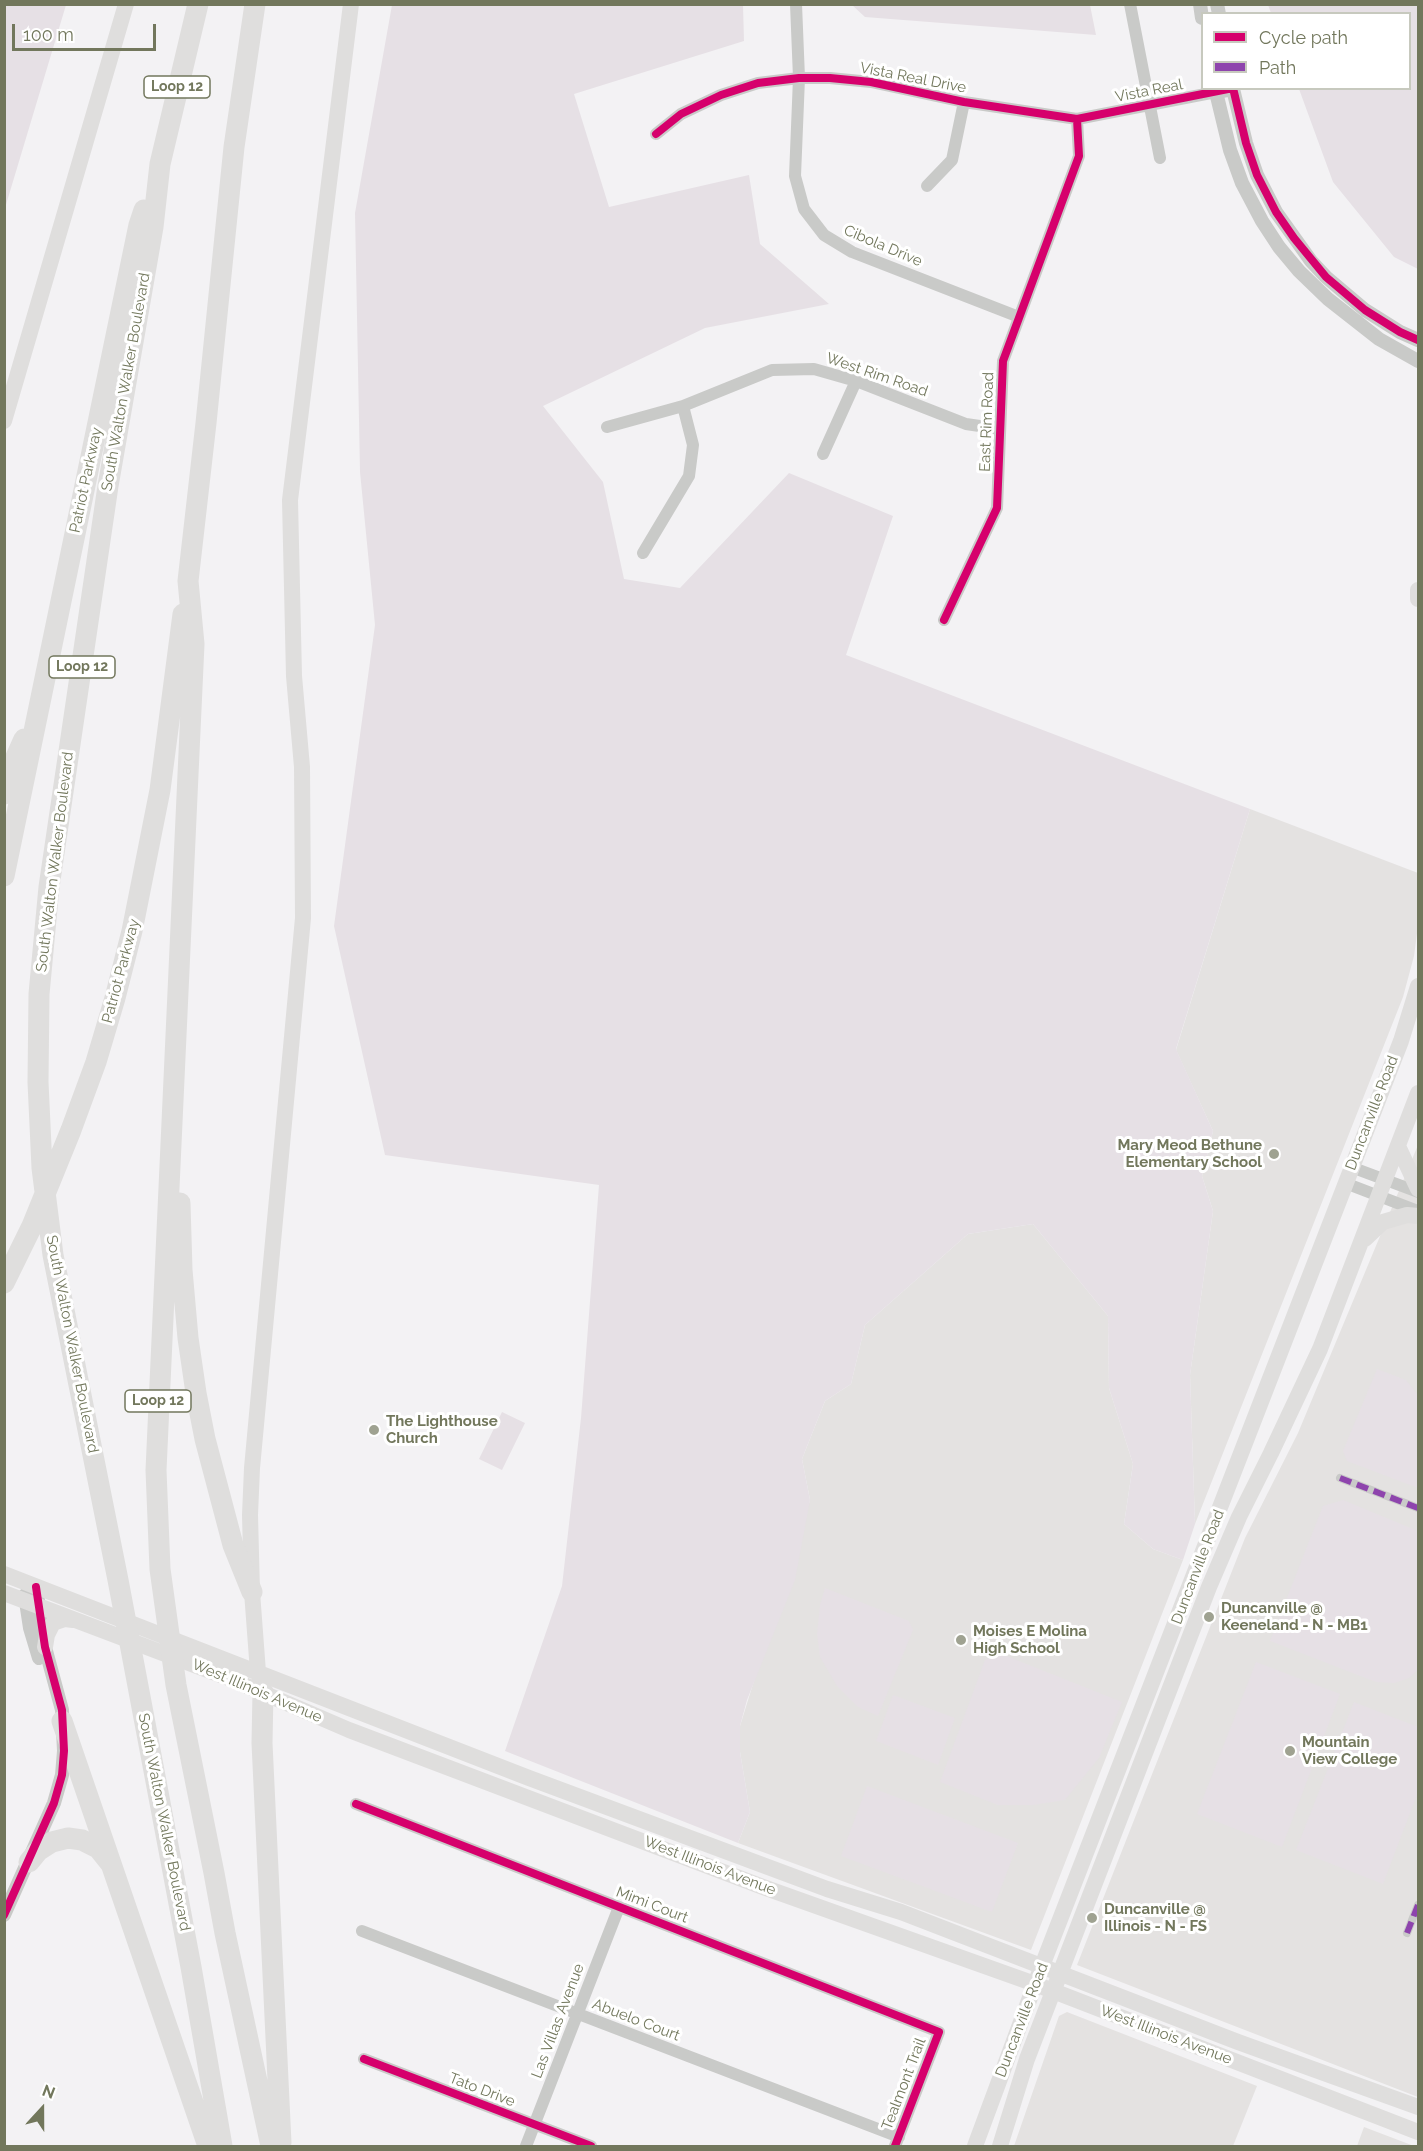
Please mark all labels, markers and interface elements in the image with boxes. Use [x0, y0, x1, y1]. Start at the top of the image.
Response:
scale bar [15, 12, 159, 50]
legend [1201, 12, 1411, 90]
text: 100 m [23, 24, 74, 45]
text: Cycle path [1259, 27, 1348, 48]
text: Path [1259, 57, 1296, 78]
street label: Vista Real Drive [858, 59, 968, 97]
road number: Loop 12 [144, 76, 210, 98]
street label: Vista Real [1114, 76, 1184, 106]
street label: Cibola Drive [841, 221, 925, 271]
street label: South Walton Walker Boulevard [98, 271, 154, 493]
street label: West Rim Road [824, 349, 930, 401]
street label: East Rim Road [976, 372, 998, 472]
street label: Patriot Parkway [66, 426, 106, 534]
road number: Loop 12 [49, 656, 115, 678]
street label: South Walton Walker Boulevard [33, 751, 77, 973]
street label: Patriot Parkway [98, 917, 144, 1025]
street label: Duncanville Road [1342, 1053, 1402, 1173]
place label: Mary Meod Bethune Elementary School [1117, 1136, 1262, 1171]
marker: Mary Meod Bethune Elementary School [1267, 1147, 1281, 1161]
street label: South Walton Walker Boulevard [42, 1234, 102, 1454]
road number: Loop 12 [125, 1390, 191, 1412]
place label: The Lighthouse Church [386, 1412, 498, 1447]
marker: The Lighthouse Church [367, 1423, 381, 1437]
street label: Duncanville Road [1168, 1507, 1228, 1627]
place label: Duncanville @ Keeneland - N - MB1 [1221, 1599, 1368, 1634]
marker: Duncanville @ Keeneland - N - MB1 [1202, 1610, 1216, 1624]
place label: Moises E Molina High School [973, 1622, 1087, 1657]
marker: Moises E Molina High School [954, 1633, 968, 1647]
street label: West Illinois Avenue [189, 1655, 325, 1727]
street label: South Walton Walker Boulevard [134, 1712, 194, 1932]
place label: Mountain View College [1302, 1733, 1397, 1768]
marker: Mountain View College [1283, 1744, 1297, 1758]
street label: West Illinois Avenue [642, 1833, 778, 1899]
street label: Mimi Court [613, 1883, 691, 1927]
place label: Duncanville @ Illinois - N - FS [1104, 1900, 1207, 1935]
marker: Duncanville @ Illinois - N - FS [1085, 1911, 1099, 1925]
street label: Duncanville Road [992, 1960, 1052, 2080]
street label: Las Villas Avenue [528, 1961, 588, 2081]
street label: Abuelo Court [590, 1995, 682, 2045]
street label: West Illinois Avenue [1098, 2002, 1234, 2068]
street label: Tealmont Trail [878, 2035, 930, 2133]
street label: Tato Drive [447, 2069, 517, 2111]
north arrow [12, 2079, 72, 2139]
text: N [40, 2081, 58, 2103]

